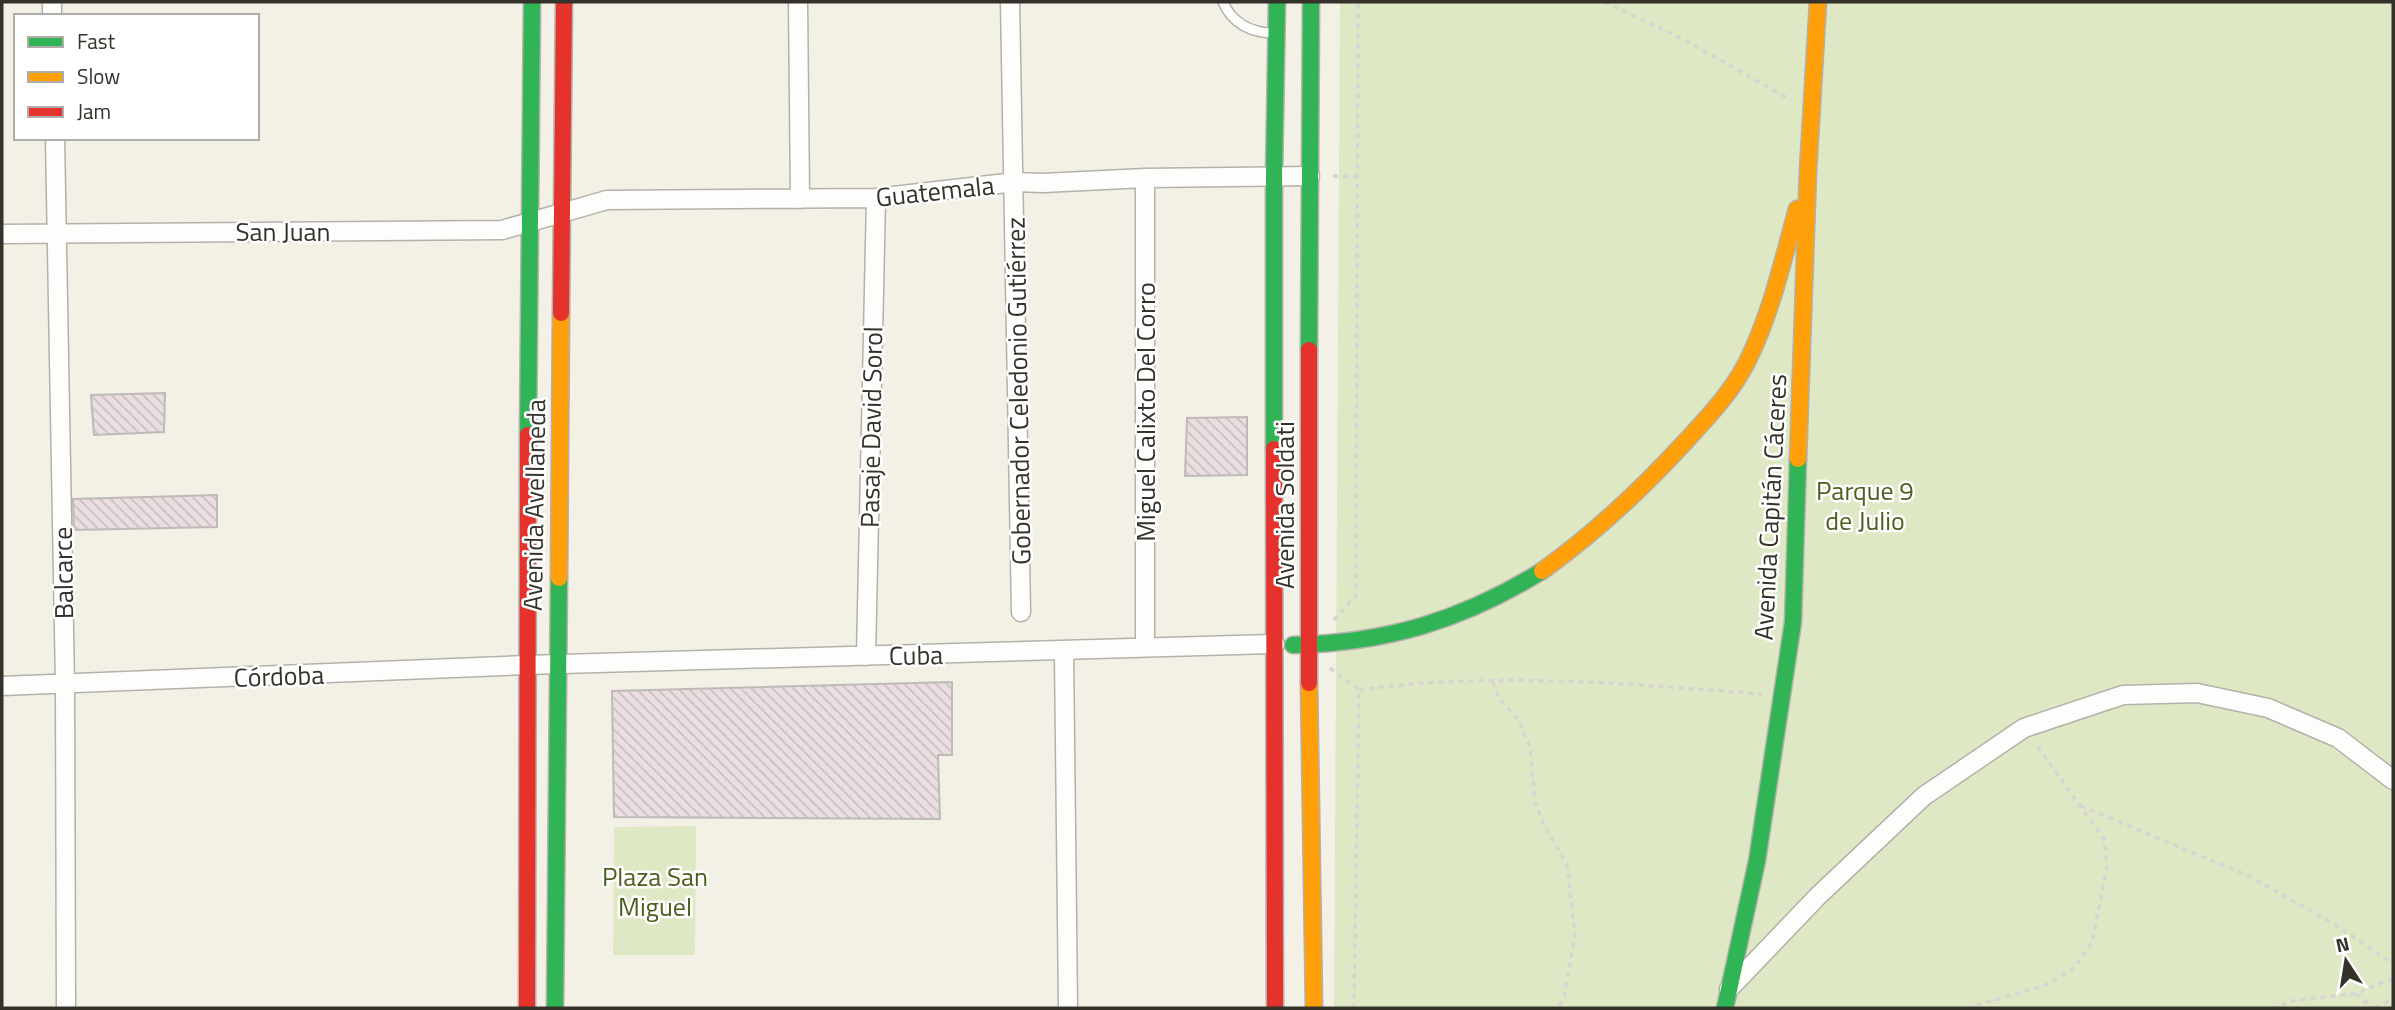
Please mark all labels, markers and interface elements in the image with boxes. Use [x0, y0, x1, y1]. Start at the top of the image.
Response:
legend [14, 14, 259, 140]
text: Fast [77, 25, 116, 57]
text: Slow [77, 60, 120, 92]
text: Jam [77, 95, 111, 127]
street label: Guatemala [874, 165, 996, 217]
street label: San Juan [235, 212, 331, 251]
street label: Gobernador Celedonio Gutiérrez [995, 217, 1041, 565]
street label: Miguel Calixto Del Corro [1126, 282, 1165, 542]
street label: Pasaje David Sorol [850, 326, 892, 528]
street label: Avenida Capitán Cáceres [1744, 373, 1796, 641]
street label: Avenida Avellaneda [513, 399, 555, 611]
street label: Avenida Soldati [1265, 421, 1304, 589]
park label: Parque 9 de Julio [1816, 471, 1914, 540]
street label: Balcarce [43, 526, 83, 620]
street label: Cuba [888, 635, 944, 675]
street label: Córdoba [233, 655, 325, 697]
park label: Plaza San Miguel [602, 857, 708, 926]
north arrow [2311, 926, 2381, 996]
text: N [2333, 928, 2352, 959]

